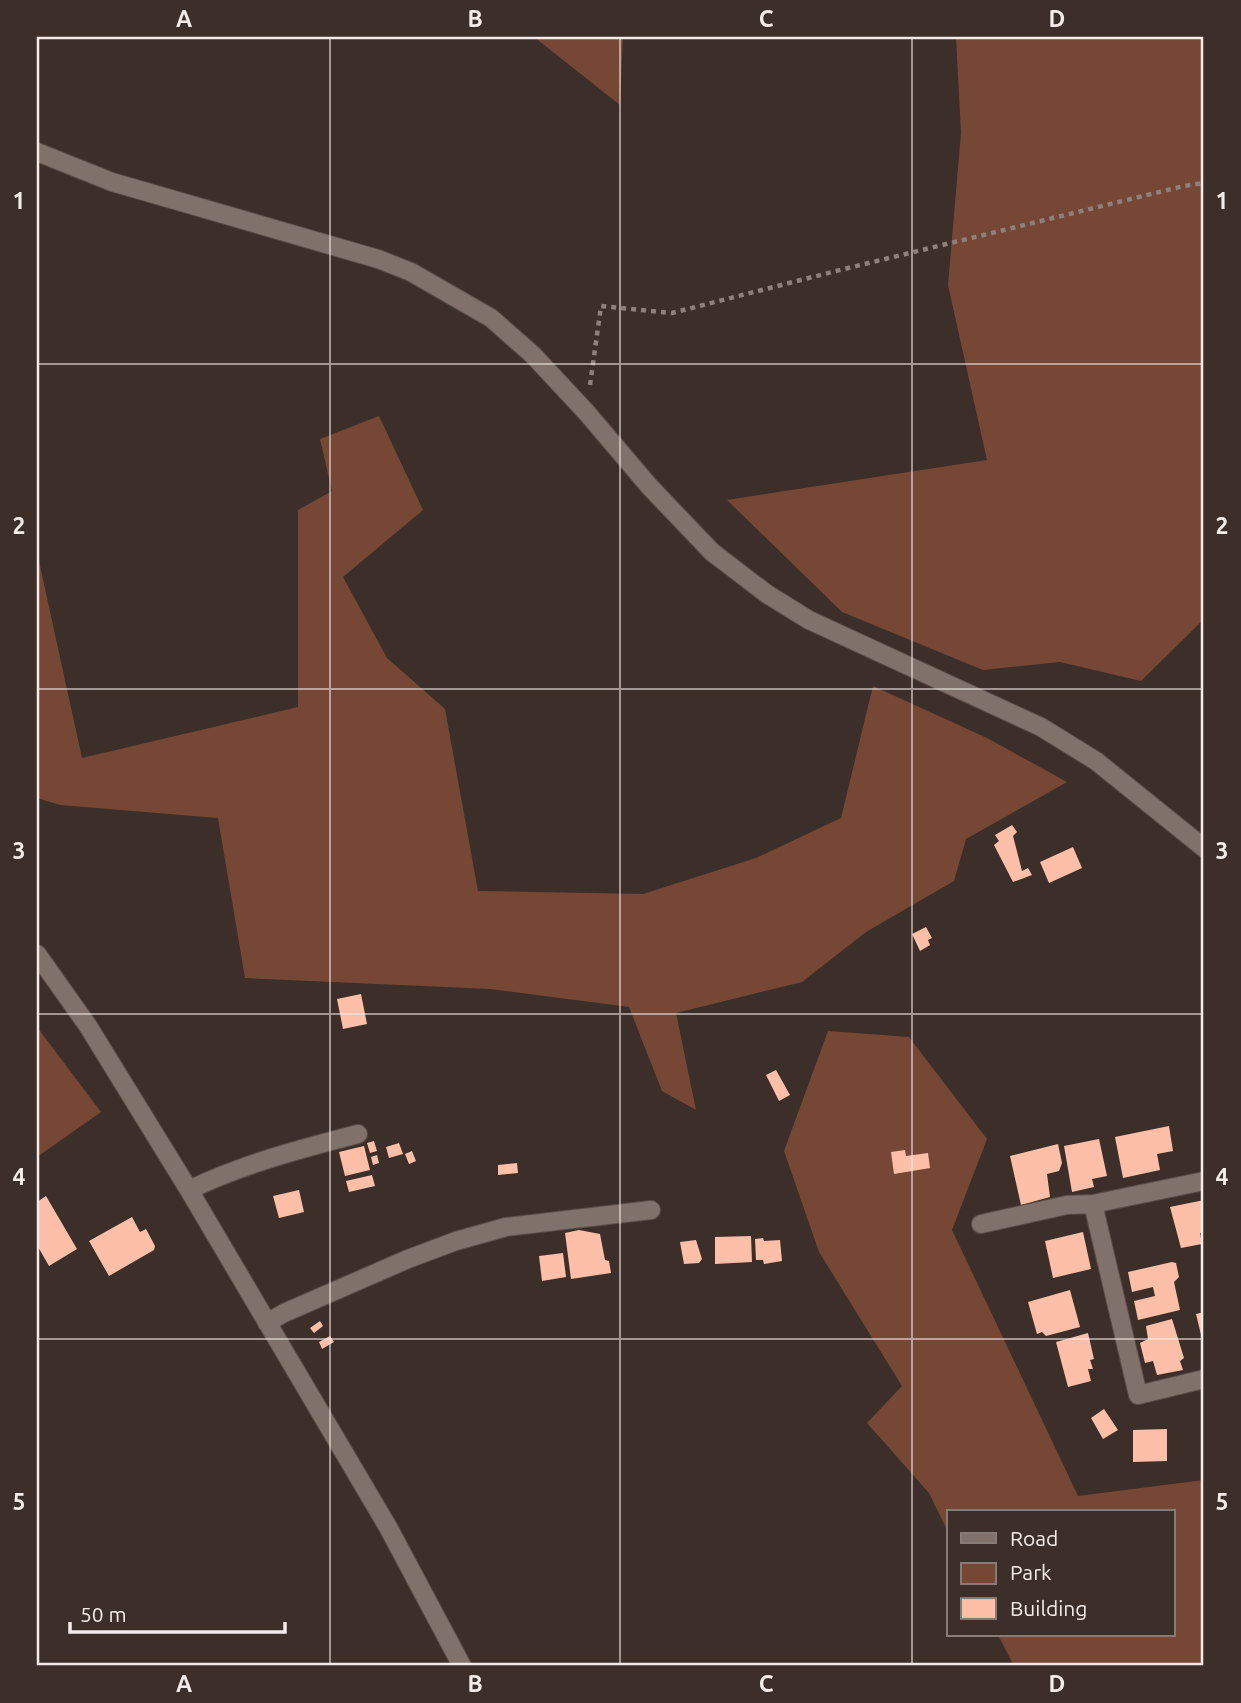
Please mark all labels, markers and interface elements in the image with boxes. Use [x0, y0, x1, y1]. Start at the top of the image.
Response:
text: A [176, 6, 192, 31]
text: B [467, 6, 483, 31]
text: C [759, 6, 774, 31]
text: D [1049, 6, 1065, 31]
text: 1 [13, 188, 25, 213]
text: 1 [1216, 188, 1228, 213]
text: 2 [13, 513, 25, 538]
text: 2 [1216, 513, 1228, 538]
text: 3 [13, 838, 25, 863]
text: 3 [1216, 838, 1228, 863]
text: 4 [13, 1164, 26, 1189]
text: 4 [1216, 1164, 1229, 1189]
text: 5 [13, 1489, 25, 1514]
text: 5 [1216, 1489, 1228, 1514]
legend [947, 1510, 1174, 1636]
text: Road [1010, 1526, 1058, 1550]
text: Park [1010, 1560, 1052, 1584]
scale bar [70, 1591, 285, 1635]
text: Building [1010, 1596, 1087, 1620]
text: 50 m [80, 1602, 127, 1626]
text: A [176, 1671, 192, 1696]
text: B [467, 1671, 483, 1696]
text: C [759, 1671, 774, 1696]
text: D [1049, 1671, 1065, 1696]

